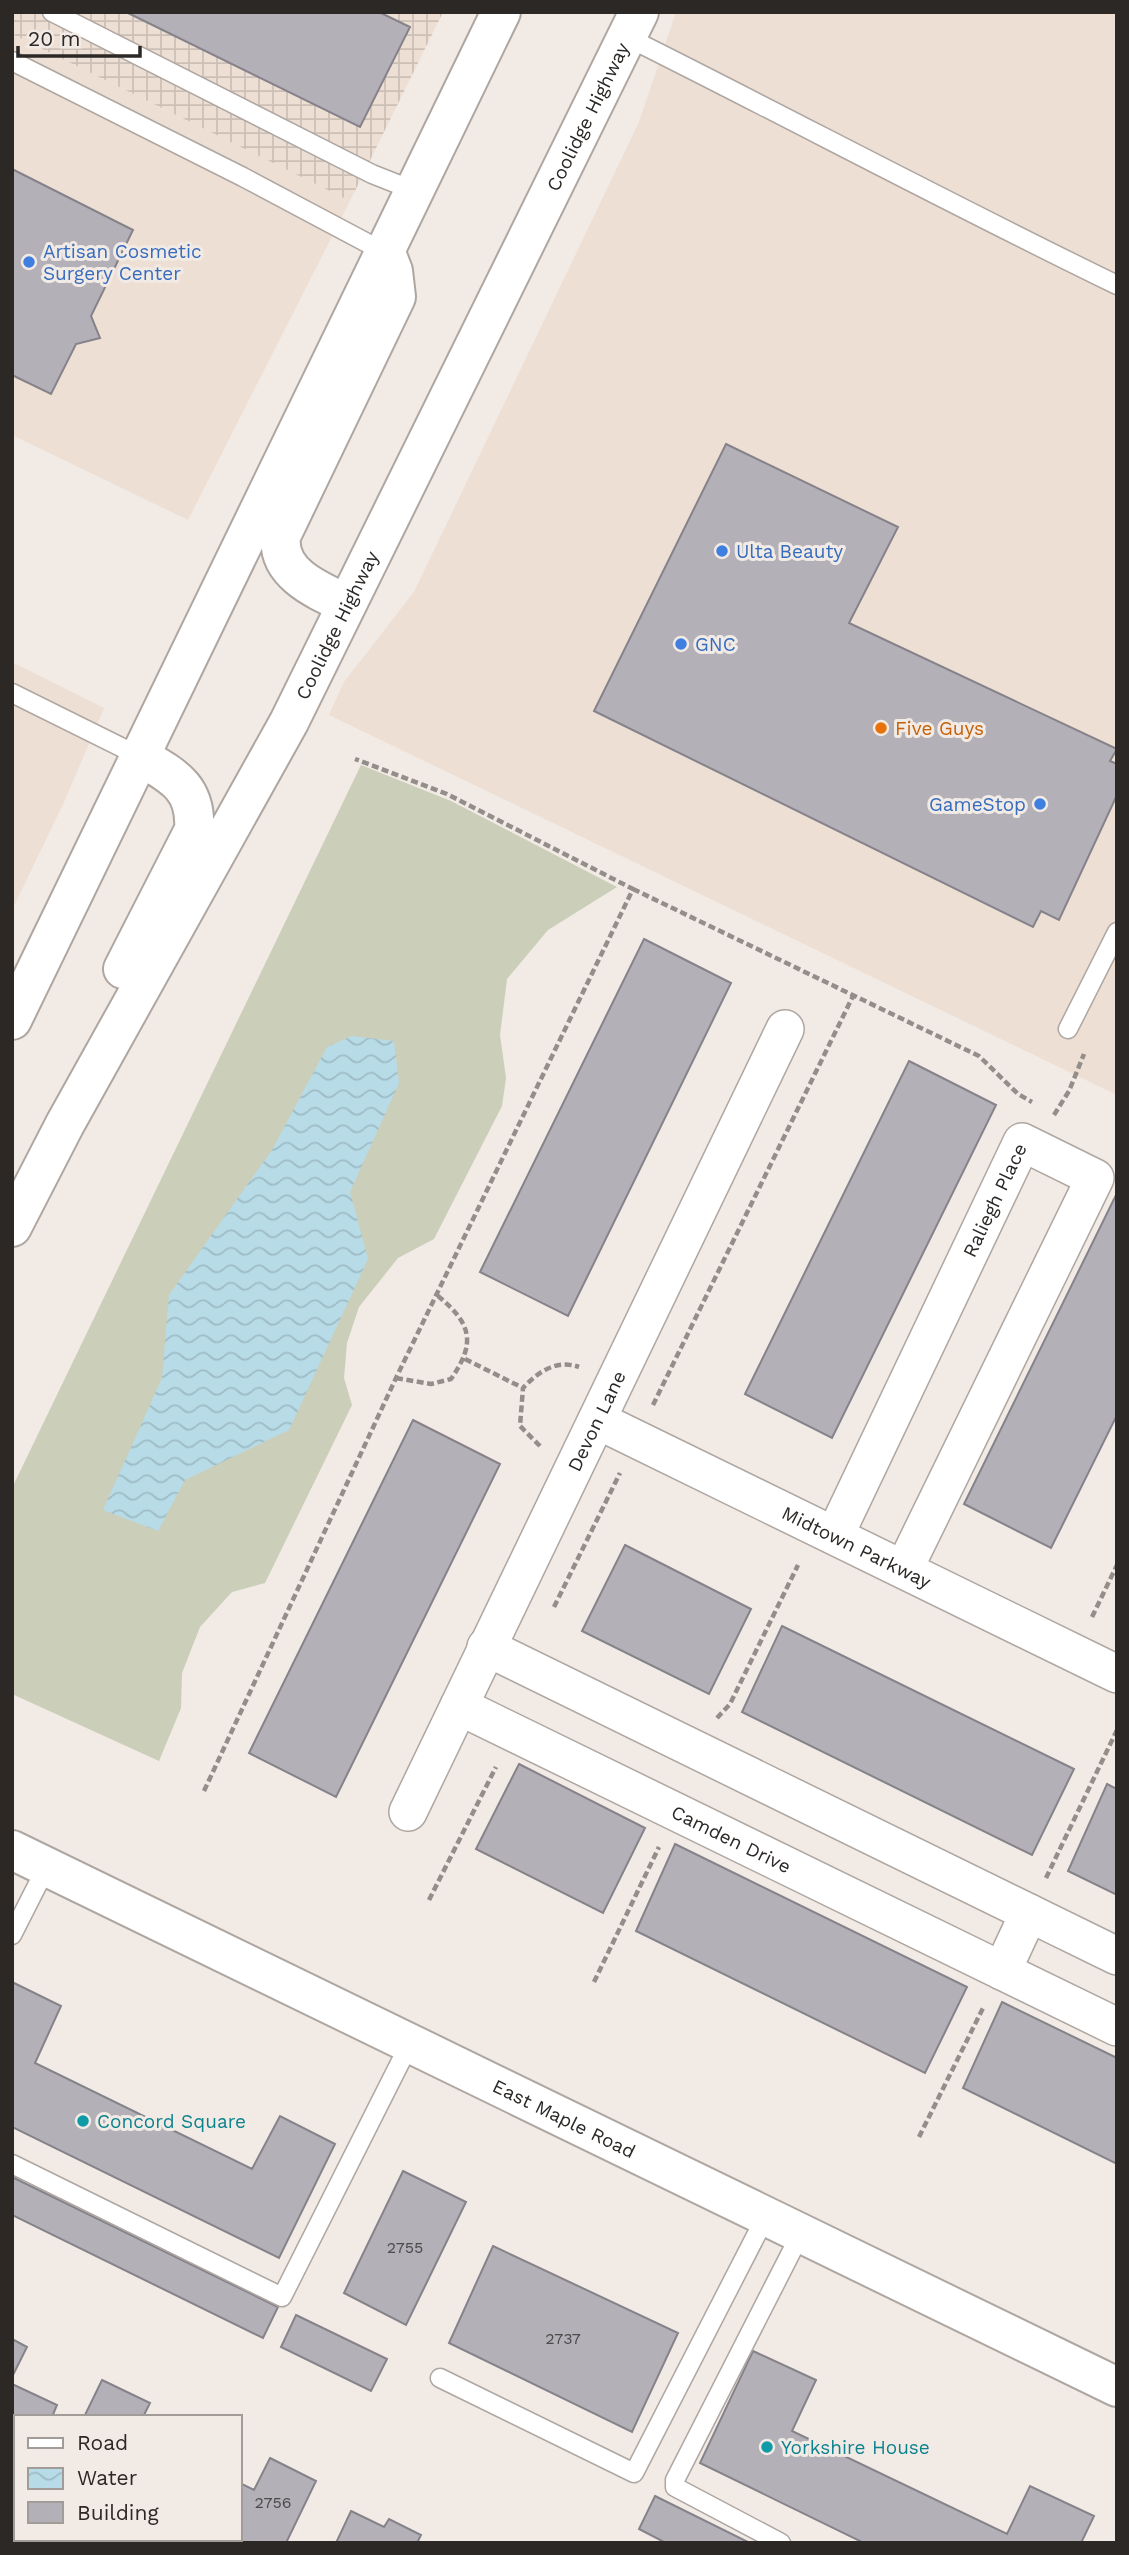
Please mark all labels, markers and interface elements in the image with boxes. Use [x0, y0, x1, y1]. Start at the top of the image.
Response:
scale bar [18, 14, 140, 58]
text: 20 m [28, 26, 80, 51]
street label: Coolidge Highway [541, 38, 634, 195]
place label: Artisan Cosmetic Surgery Center [43, 240, 202, 285]
marker: Artisan Cosmetic Surgery Center [21, 254, 37, 270]
place label: Ulta Beauty [736, 540, 843, 563]
marker: Ulta Beauty [714, 543, 730, 559]
street label: Coolidge Highway [290, 547, 383, 703]
place label: GNC [695, 633, 736, 656]
marker: GNC [673, 636, 689, 652]
place label: Five Guys [895, 717, 984, 740]
marker: Five Guys [873, 720, 889, 736]
place label: GameStop [929, 793, 1026, 816]
marker: GameStop [1032, 796, 1048, 812]
street label: Raliegh Place [958, 1139, 1031, 1261]
street label: Devon Lane [562, 1367, 630, 1475]
street label: Midtown Parkway [778, 1501, 935, 1593]
street label: Camden Drive [668, 1800, 795, 1878]
street label: East Maple Road [489, 2074, 639, 2163]
place label: Concord Square [97, 2110, 246, 2133]
marker: Concord Square [75, 2113, 91, 2129]
house number: 2755 [387, 2238, 423, 2257]
house number: 2737 [545, 2329, 581, 2348]
legend [14, 2415, 242, 2541]
text: Road [77, 2430, 128, 2455]
place label: Yorkshire House [781, 2436, 930, 2459]
marker: Yorkshire House [759, 2439, 775, 2455]
text: Water [77, 2465, 138, 2490]
house number: 2756 [254, 2493, 292, 2512]
text: Building [77, 2500, 159, 2525]

